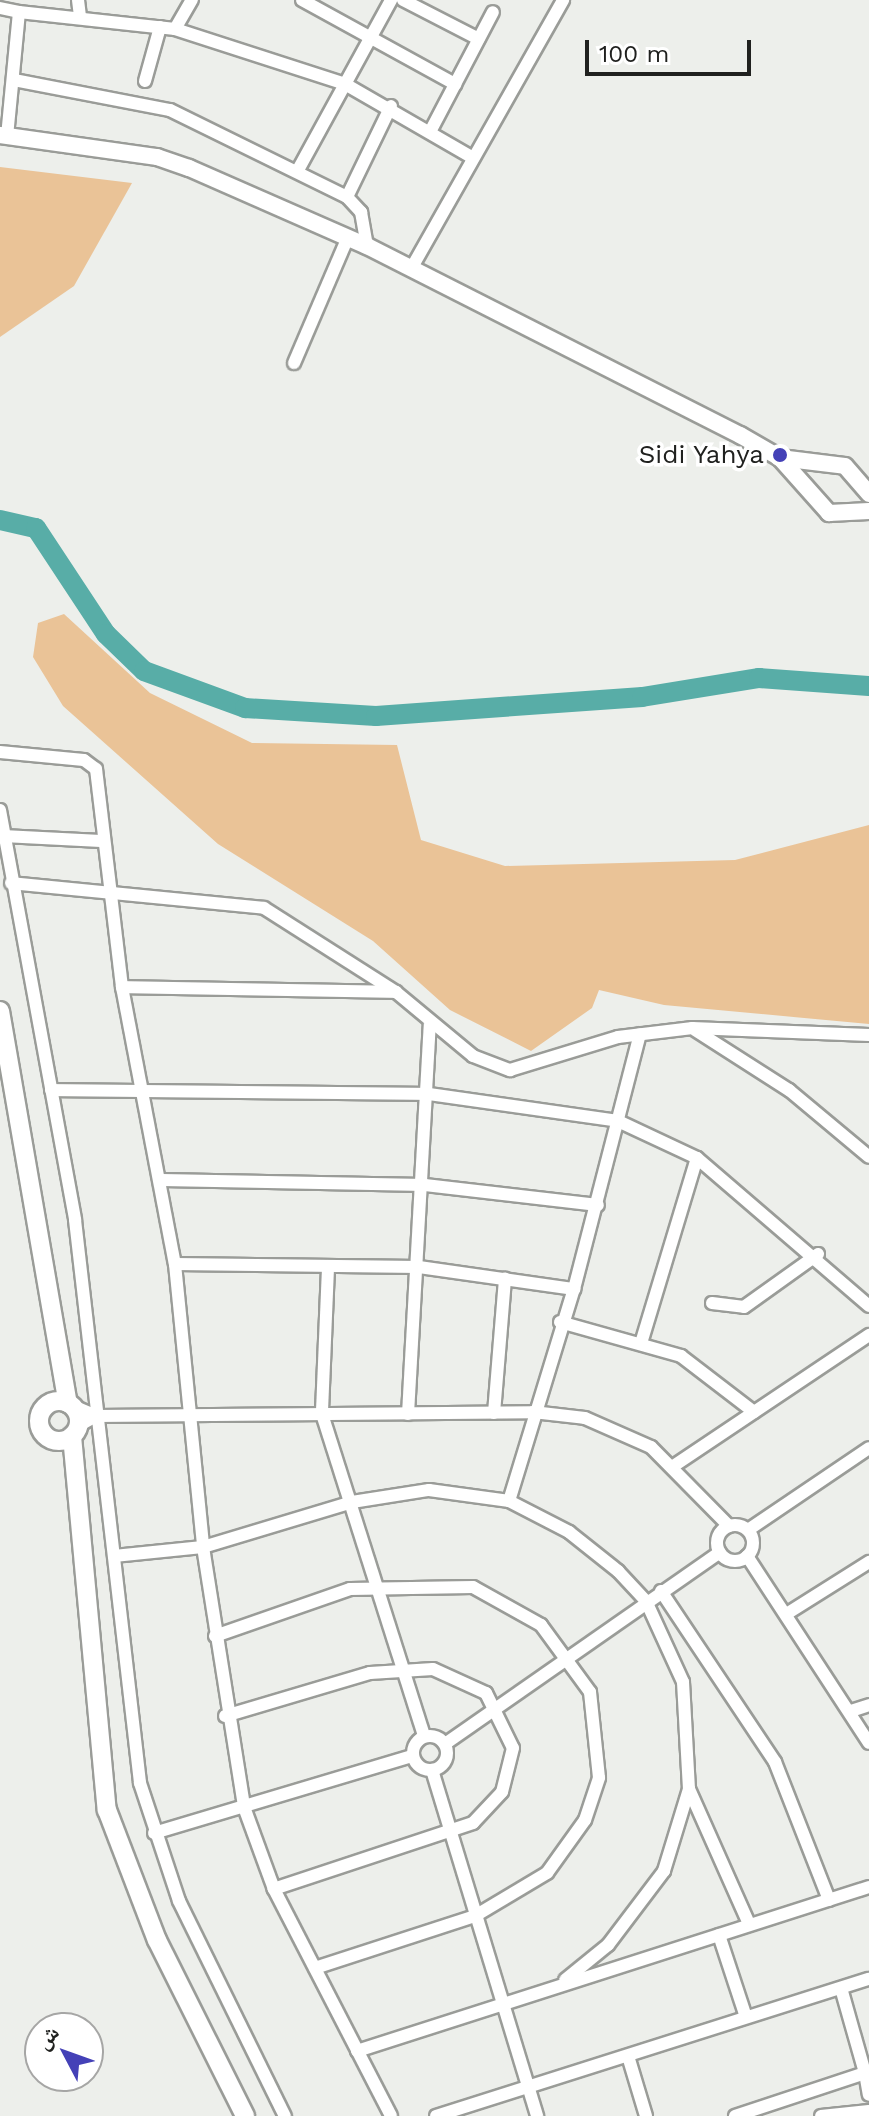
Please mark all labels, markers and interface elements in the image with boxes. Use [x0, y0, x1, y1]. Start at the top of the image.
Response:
scale bar [589, 24, 755, 74]
text: 100 m [599, 40, 669, 68]
place label: Sidi Yahya [638, 439, 764, 471]
marker: Sidi Yahya [771, 446, 789, 464]
north arrow [24, 2012, 104, 2092]
text: ش [30, 2020, 64, 2054]

